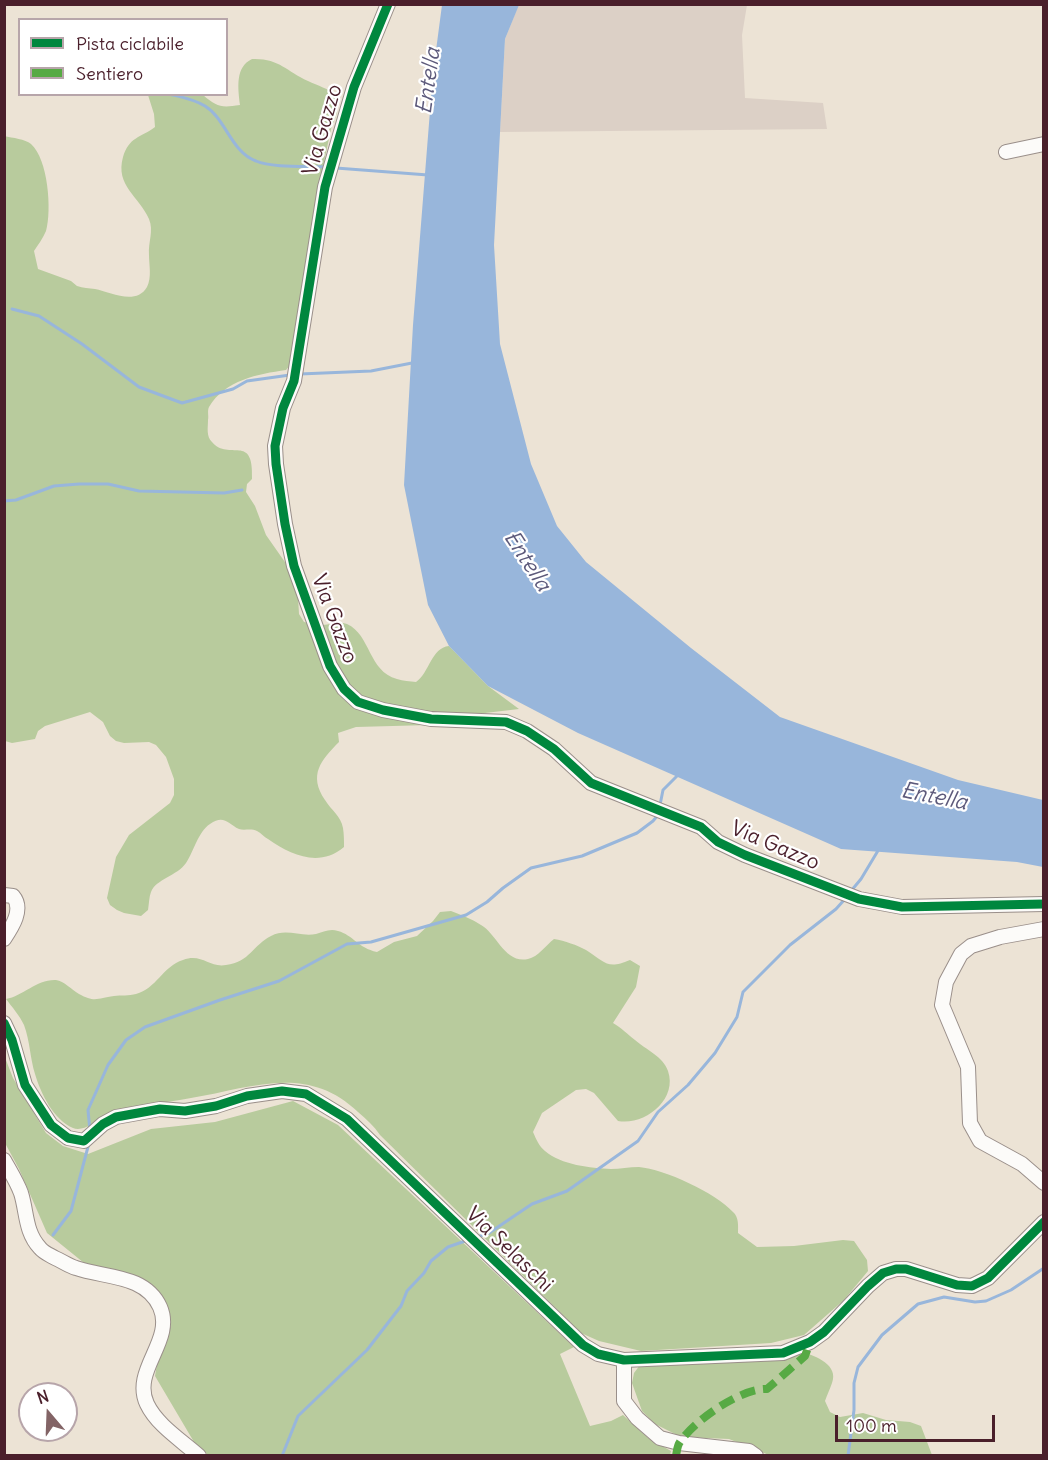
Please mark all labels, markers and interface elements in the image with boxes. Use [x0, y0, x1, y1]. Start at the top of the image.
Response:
legend [18, 18, 228, 96]
text: Pista ciclabile [76, 32, 184, 55]
water label: Entella [411, 46, 447, 116]
text: Sentiero [76, 62, 143, 85]
street label: Via Gazzo [298, 82, 348, 178]
water label: Entella [498, 526, 556, 596]
street label: Via Gazzo [305, 571, 363, 667]
water label: Entella [899, 778, 969, 816]
street label: Via Gazzo [727, 816, 823, 876]
street label: Via Selaschi [460, 1202, 558, 1298]
north arrow [18, 1382, 78, 1442]
text: N [34, 1386, 51, 1408]
scale bar [838, 1403, 998, 1441]
text: 100 m [846, 1414, 897, 1437]

